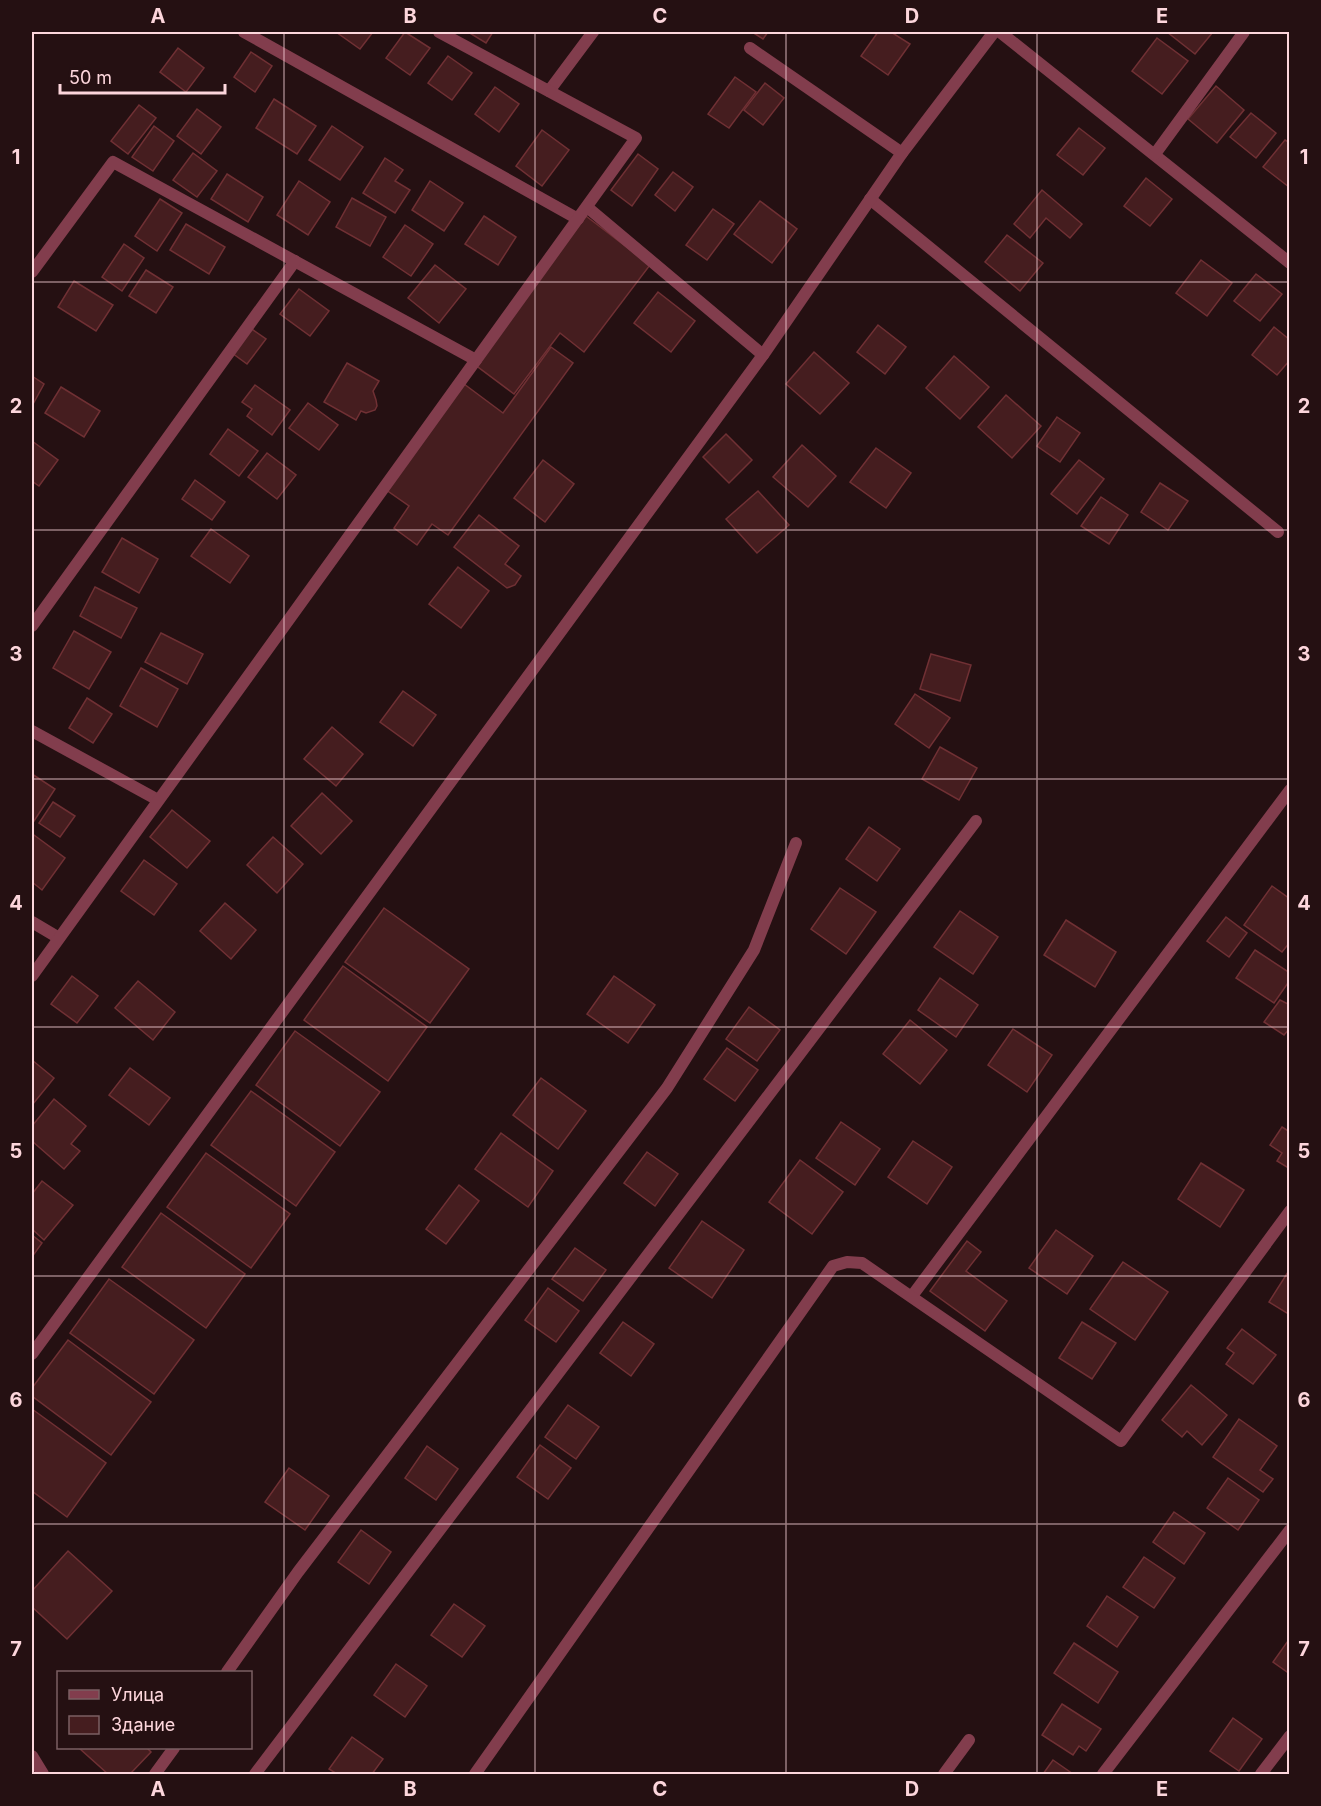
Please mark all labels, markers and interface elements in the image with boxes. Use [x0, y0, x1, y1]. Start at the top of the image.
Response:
text: A [151, 4, 166, 28]
text: B [403, 4, 417, 28]
text: C [653, 4, 667, 28]
text: D [905, 4, 919, 28]
text: E [1156, 4, 1168, 28]
scale bar [60, 57, 225, 95]
text: 50 m [69, 67, 112, 88]
text: 1 [12, 145, 20, 169]
text: 1 [1300, 145, 1308, 169]
text: 2 [10, 394, 22, 418]
text: 2 [1298, 394, 1310, 418]
text: 3 [10, 642, 22, 666]
text: 3 [1298, 642, 1310, 666]
text: 4 [9, 891, 23, 915]
text: 4 [1297, 891, 1311, 915]
text: 5 [10, 1139, 22, 1163]
text: 5 [1298, 1139, 1310, 1163]
text: 6 [10, 1388, 23, 1412]
text: 6 [1298, 1388, 1311, 1412]
text: 7 [10, 1637, 22, 1661]
text: 7 [1298, 1637, 1310, 1661]
legend [57, 1671, 252, 1749]
text: Улица [111, 1684, 164, 1705]
text: Здание [111, 1714, 175, 1735]
text: A [151, 1777, 166, 1801]
text: B [403, 1777, 417, 1801]
text: C [653, 1777, 667, 1801]
text: D [905, 1777, 919, 1801]
text: E [1156, 1777, 1168, 1801]

